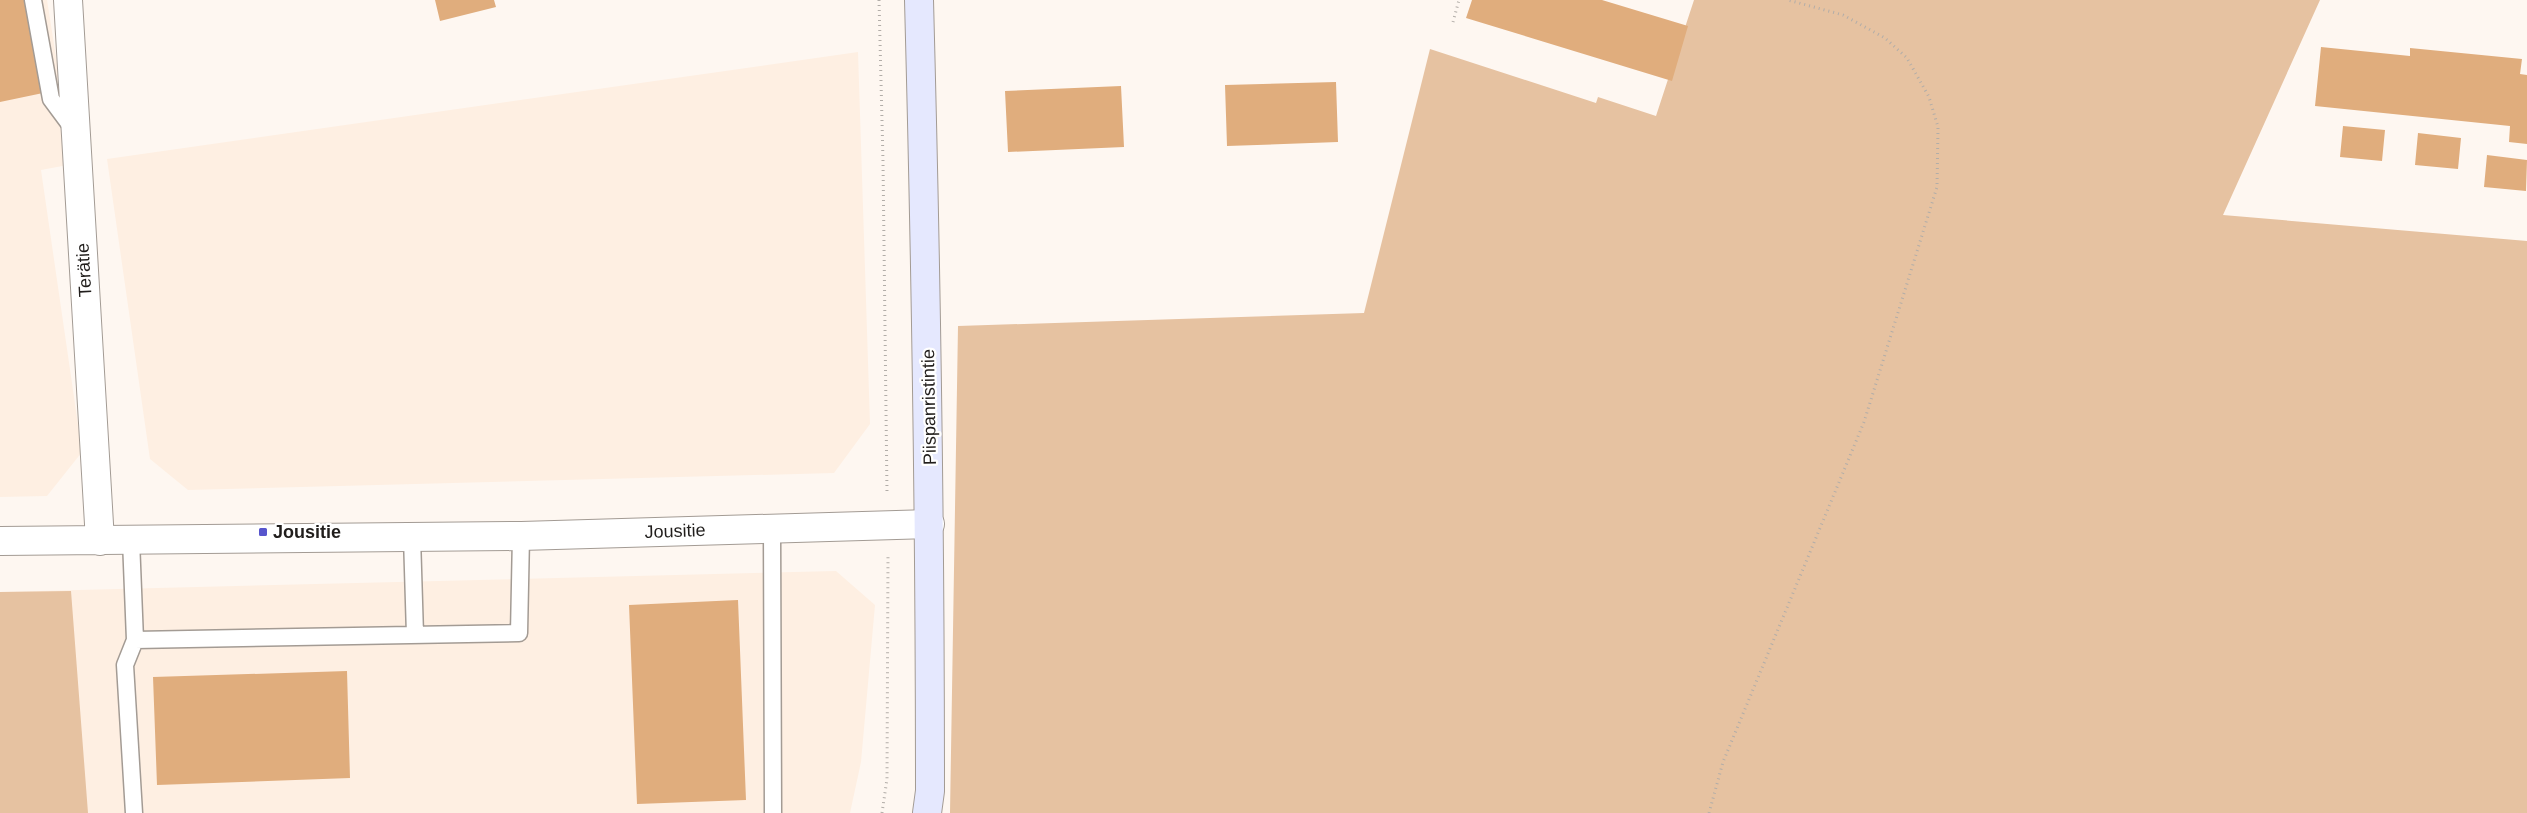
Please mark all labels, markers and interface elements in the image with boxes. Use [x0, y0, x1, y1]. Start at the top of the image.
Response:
street label: Terätie [73, 242, 95, 298]
street label: Piispanristintie [918, 349, 940, 465]
street label: Jousitie [644, 520, 706, 542]
place label: Jousitie [273, 522, 341, 542]
marker: Jousitie [257, 526, 269, 538]

